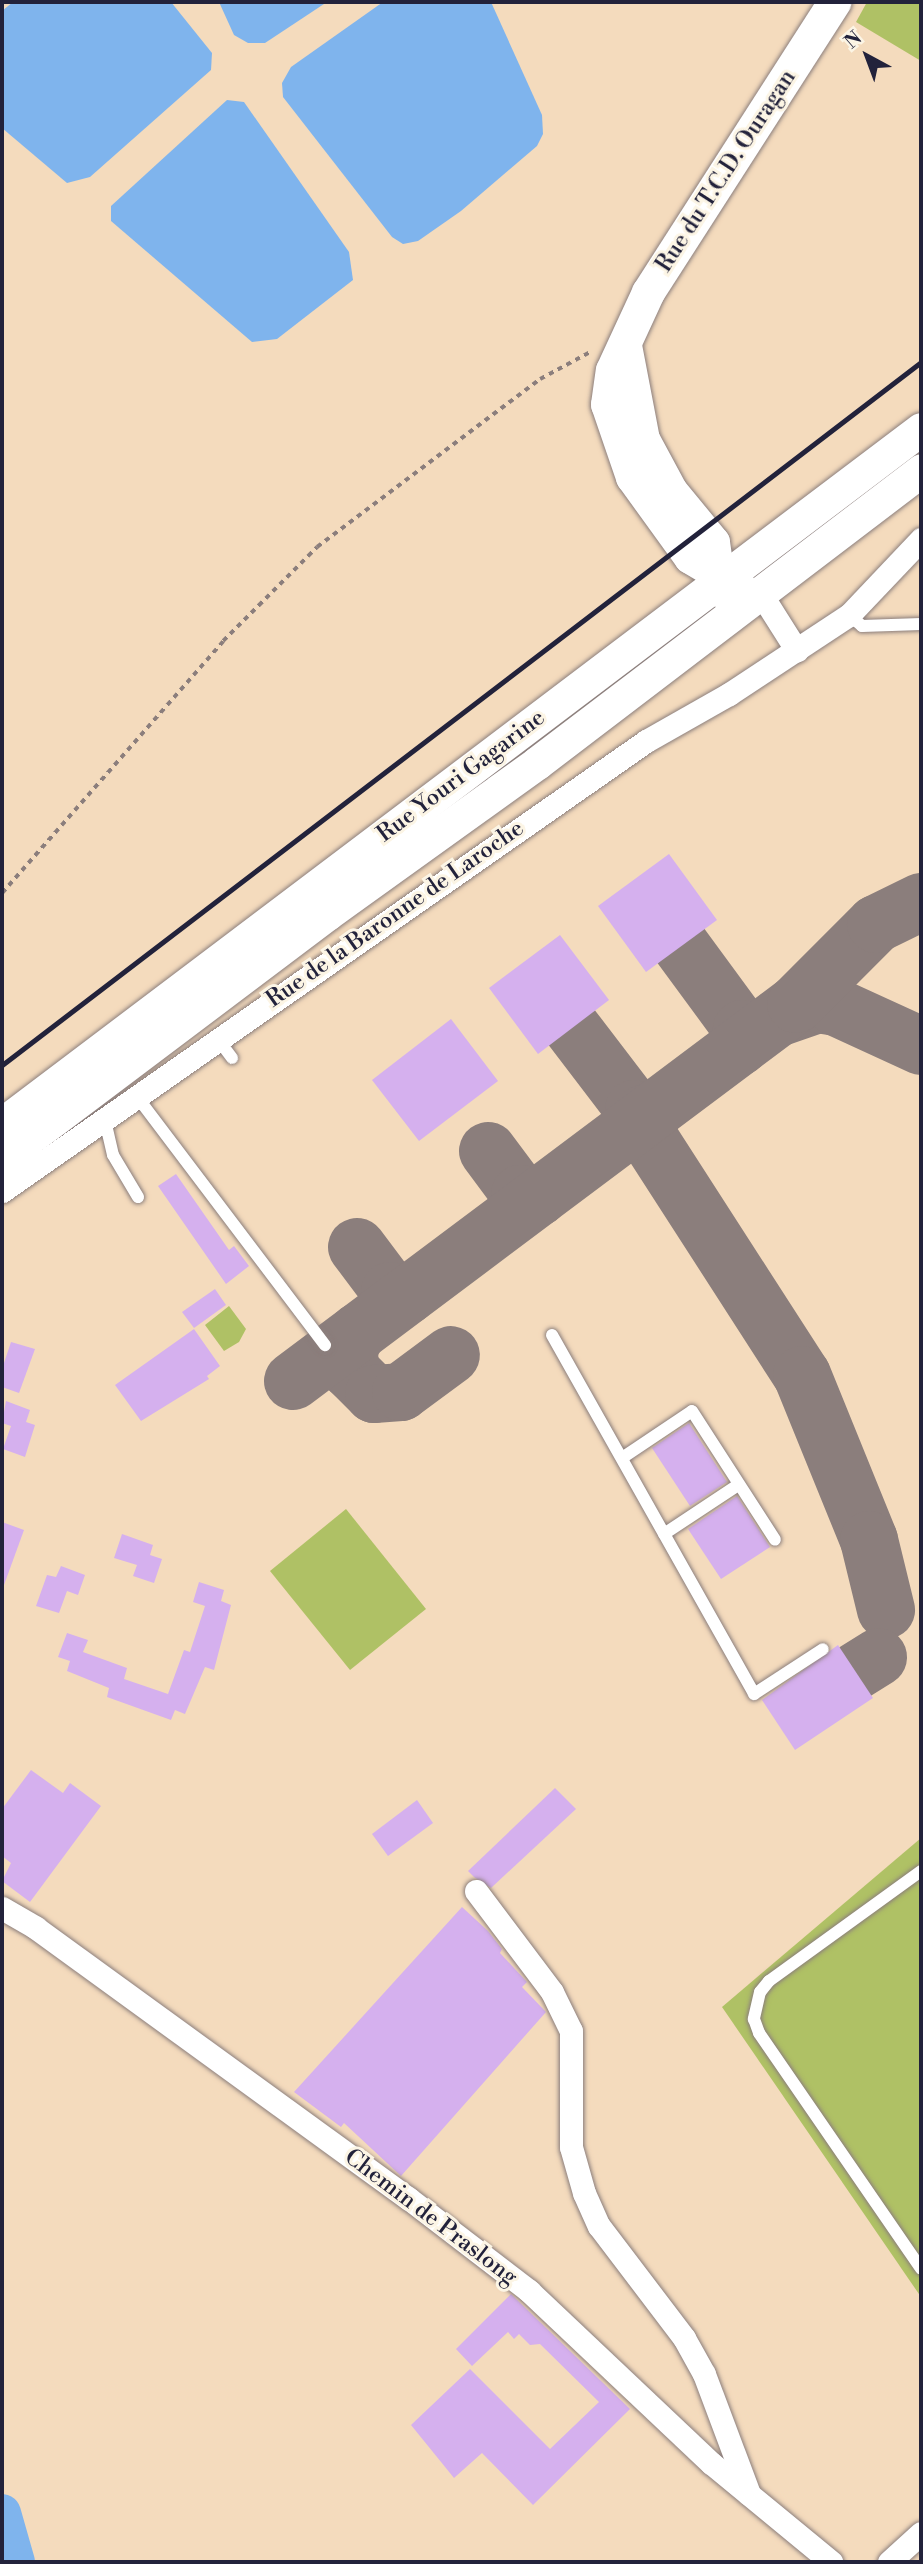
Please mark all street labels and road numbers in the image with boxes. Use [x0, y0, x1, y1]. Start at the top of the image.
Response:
street label: Rue du T.C.D. Ouragan [650, 65, 802, 277]
street label: Rue Youri Gagarine [372, 704, 550, 848]
street label: Rue de la Baronne de Laroche [261, 814, 529, 1014]
street label: Chemin de Praslong [339, 2143, 523, 2291]

